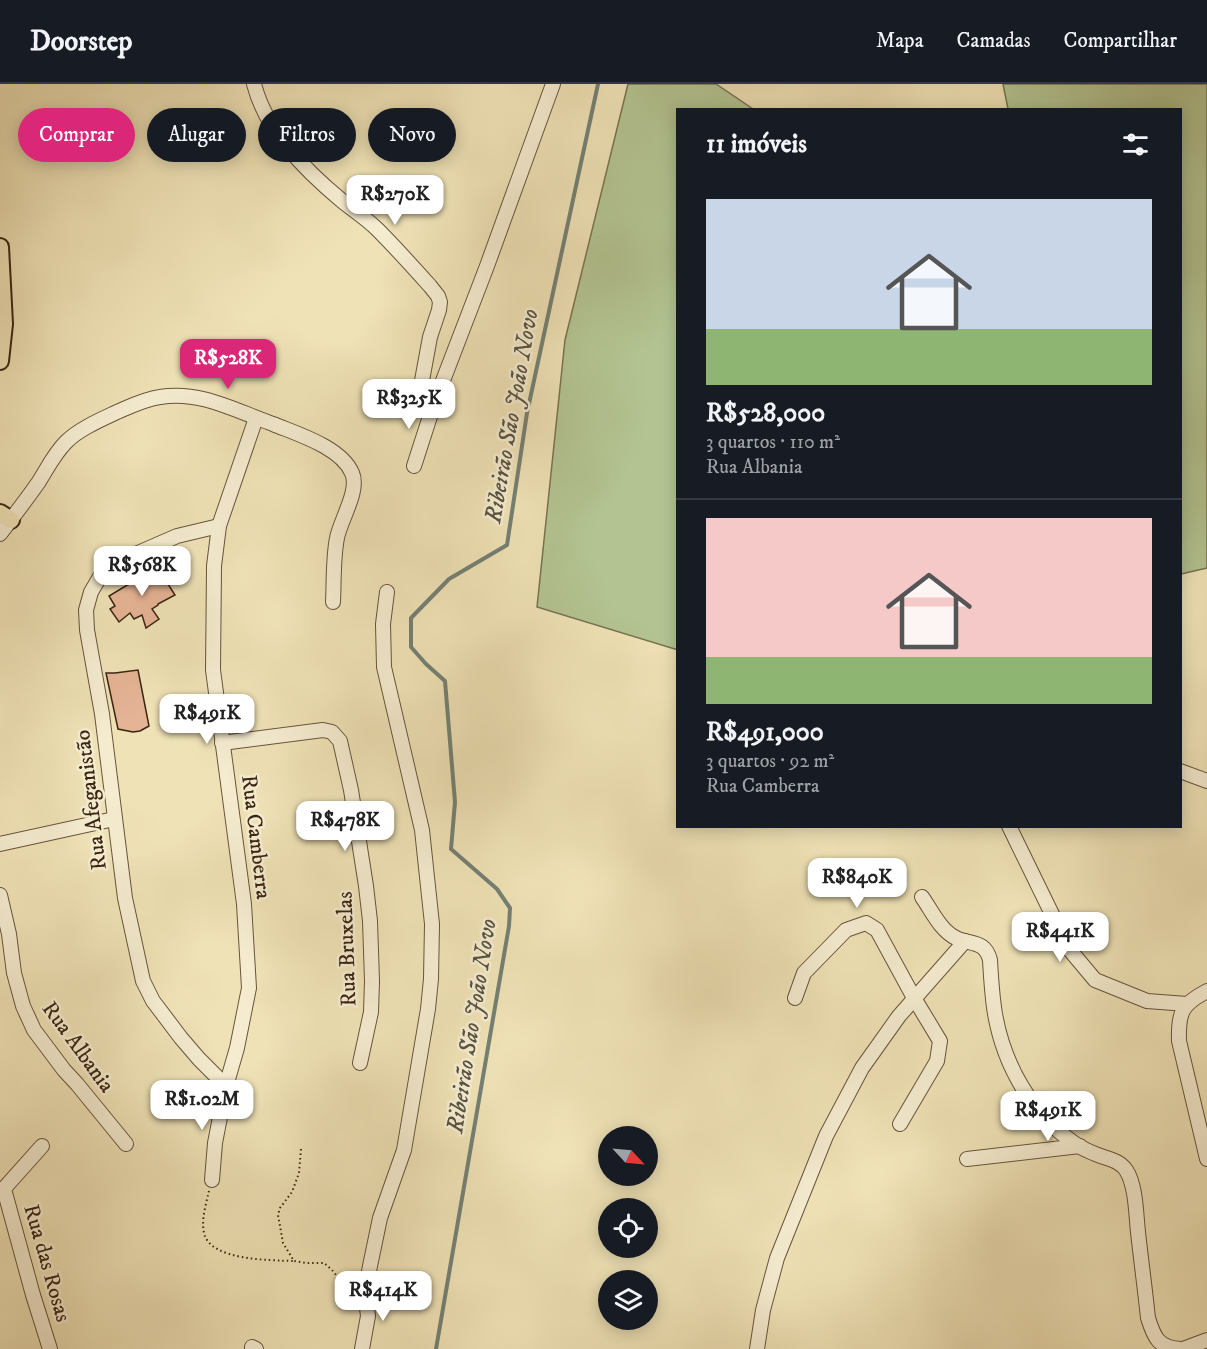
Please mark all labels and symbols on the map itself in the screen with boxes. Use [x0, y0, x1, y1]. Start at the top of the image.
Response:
pin: R$270K [346, 175, 444, 226]
water label: Ribeirão São João Novo [478, 307, 546, 526]
pin: R$528K [179, 339, 277, 390]
pin: R$325K [360, 379, 458, 430]
pin: R$568K [93, 546, 191, 597]
pin: R$491K [158, 694, 256, 745]
street label: Rua Afeganistão [69, 728, 113, 872]
street label: Rua Camberra [235, 773, 277, 901]
pin: R$478K [296, 801, 394, 852]
pin: R$840K [808, 858, 906, 909]
street label: Rua Bruxelas [332, 891, 362, 1007]
pin: R$441K [1011, 912, 1109, 963]
water label: Ribeirão São João Novo [440, 917, 504, 1136]
street label: Rua Albania [36, 996, 120, 1098]
pin: R$1.02M [147, 1080, 257, 1131]
pin: R$491K [999, 1091, 1097, 1142]
north arrow [598, 1126, 658, 1186]
street label: Rua das Rosas [17, 1201, 77, 1325]
pin: R$414K [334, 1271, 432, 1322]

